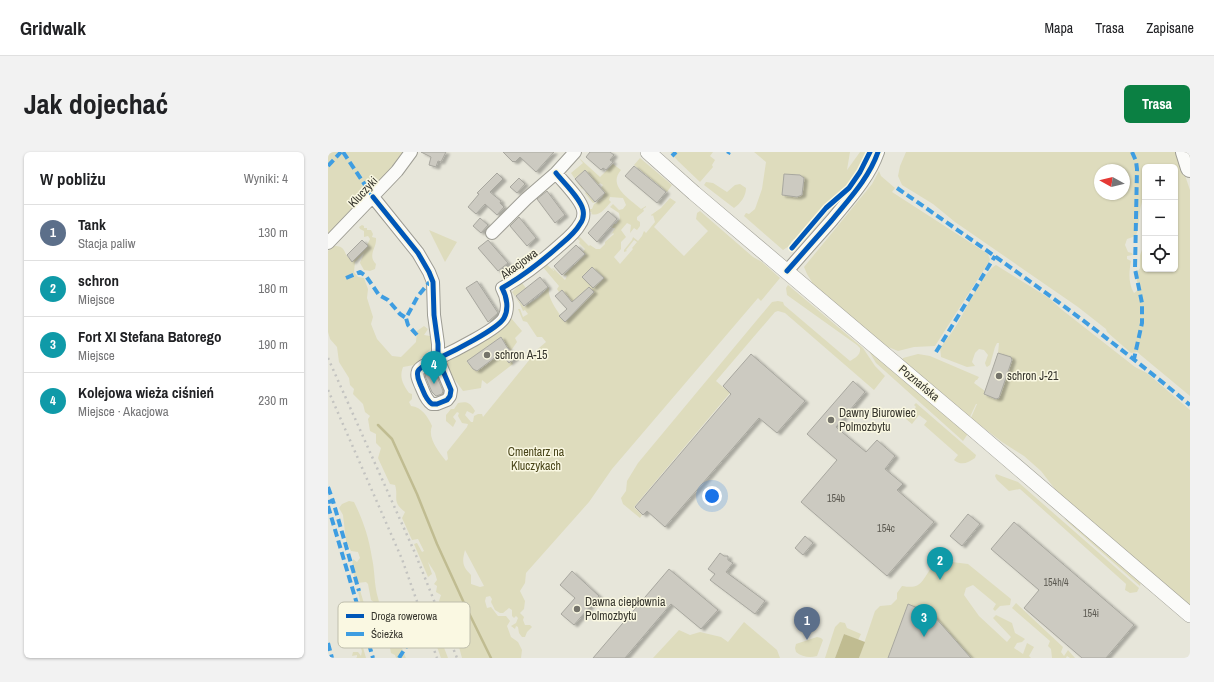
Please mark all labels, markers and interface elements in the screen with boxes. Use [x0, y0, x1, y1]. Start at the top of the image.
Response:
text: Gridwalk [20, 15, 86, 41]
text: Mapa [1044, 19, 1073, 37]
text: Trasa [1095, 19, 1124, 37]
text: Zapisane [1146, 19, 1194, 37]
text: Jak dojechać [24, 85, 168, 123]
button: Trasa [1124, 85, 1190, 123]
north arrow [1094, 164, 1130, 200]
map controls [1142, 164, 1178, 272]
button: + [1142, 164, 1178, 200]
text: W pobliżu [40, 167, 106, 190]
text: Wyniki: 4 [244, 170, 288, 187]
street label: Kluczyki [345, 173, 381, 211]
button: − [1142, 200, 1178, 236]
text: Tank [78, 214, 106, 235]
text: 1 [50, 224, 56, 241]
text: 130 m [258, 224, 288, 241]
text: Stacja paliw [78, 235, 135, 252]
button: locate [1142, 236, 1178, 272]
street label: Akacjowa [496, 245, 541, 283]
text: schron [78, 270, 119, 291]
text: 2 [50, 280, 56, 297]
text: 180 m [258, 280, 288, 297]
text: Miejsce [78, 291, 115, 308]
text: Fort XI Stefana Batorego [78, 326, 222, 347]
text: 3 [50, 336, 56, 353]
text: 190 m [258, 336, 288, 353]
text: Miejsce [78, 347, 115, 364]
place label: schron A-15 [495, 347, 548, 363]
marker: schron A-15 [482, 350, 492, 360]
pin: 4 [421, 351, 447, 384]
street label: Poznańska [895, 361, 943, 405]
place label: schron J-21 [1007, 368, 1059, 384]
marker: schron J-21 [994, 371, 1004, 381]
text: Kolejowa wieża ciśnień [78, 382, 214, 403]
text: 4 [50, 392, 56, 409]
text: 230 m [258, 392, 288, 409]
text: Miejsce · Akacjowa [78, 403, 169, 420]
place label: Dawny Biurowiec Polmozbytu [839, 405, 916, 435]
marker: Dawny Biurowiec Polmozbytu [826, 415, 836, 425]
park label: Cmentarz na Kluczykach [508, 444, 565, 474]
your location [702, 486, 722, 506]
house number: 154b [827, 492, 846, 505]
house number: 154c [877, 522, 895, 535]
pin: 2 [927, 547, 953, 580]
house number: 154h/4 [1043, 576, 1069, 589]
place label: Dawna ciepłownia Polmozbytu [585, 594, 666, 624]
legend [338, 602, 470, 648]
marker: Dawna ciepłownia Polmozbytu [572, 604, 582, 614]
pin: 3 [911, 604, 937, 637]
pin: 1 [794, 607, 820, 640]
house number: 154i [1083, 607, 1099, 620]
text: Droga rowerowa [371, 609, 437, 623]
text: Ścieżka [371, 627, 403, 641]

